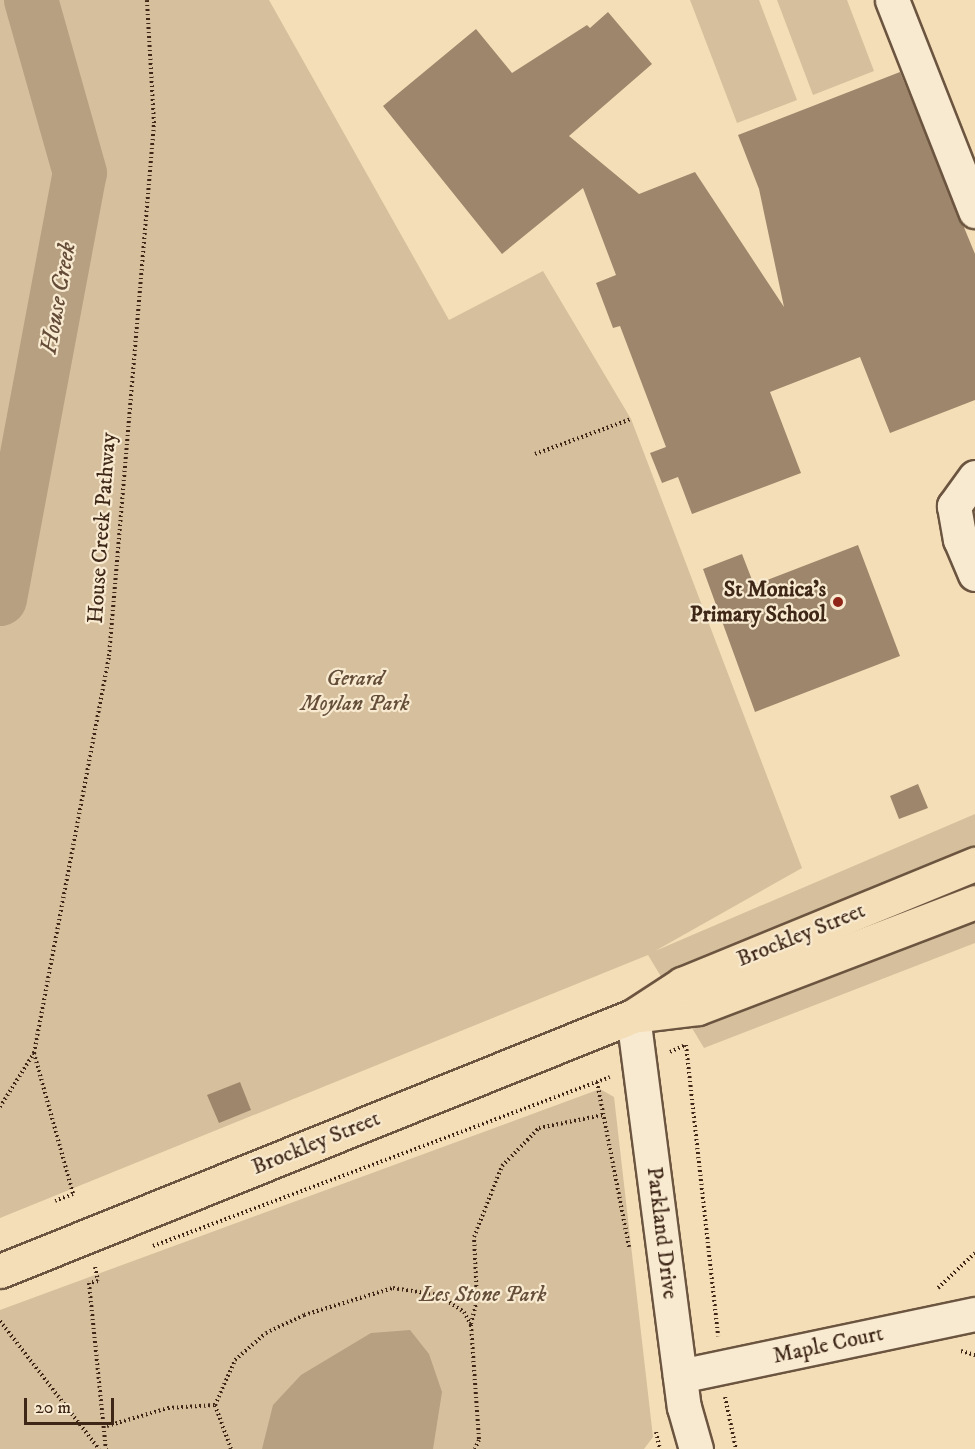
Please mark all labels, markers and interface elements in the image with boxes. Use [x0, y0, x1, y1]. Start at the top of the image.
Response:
water label: House Creek [35, 240, 83, 356]
street label: House Creek Pathway [82, 432, 122, 624]
place label: St Monica's Primary School [690, 576, 826, 628]
marker: St Monica's Primary School [831, 595, 845, 609]
park label: Gerard Moylan Park [301, 665, 409, 716]
street label: Brockley Street [733, 897, 869, 973]
street label: Brockley Street [248, 1105, 384, 1181]
street label: Parkland Drive [641, 1165, 683, 1301]
park label: Les Stone Park [420, 1282, 546, 1308]
street label: Maple Court [771, 1320, 885, 1370]
scale bar [27, 1386, 117, 1424]
text: 20 m [35, 1397, 71, 1419]

